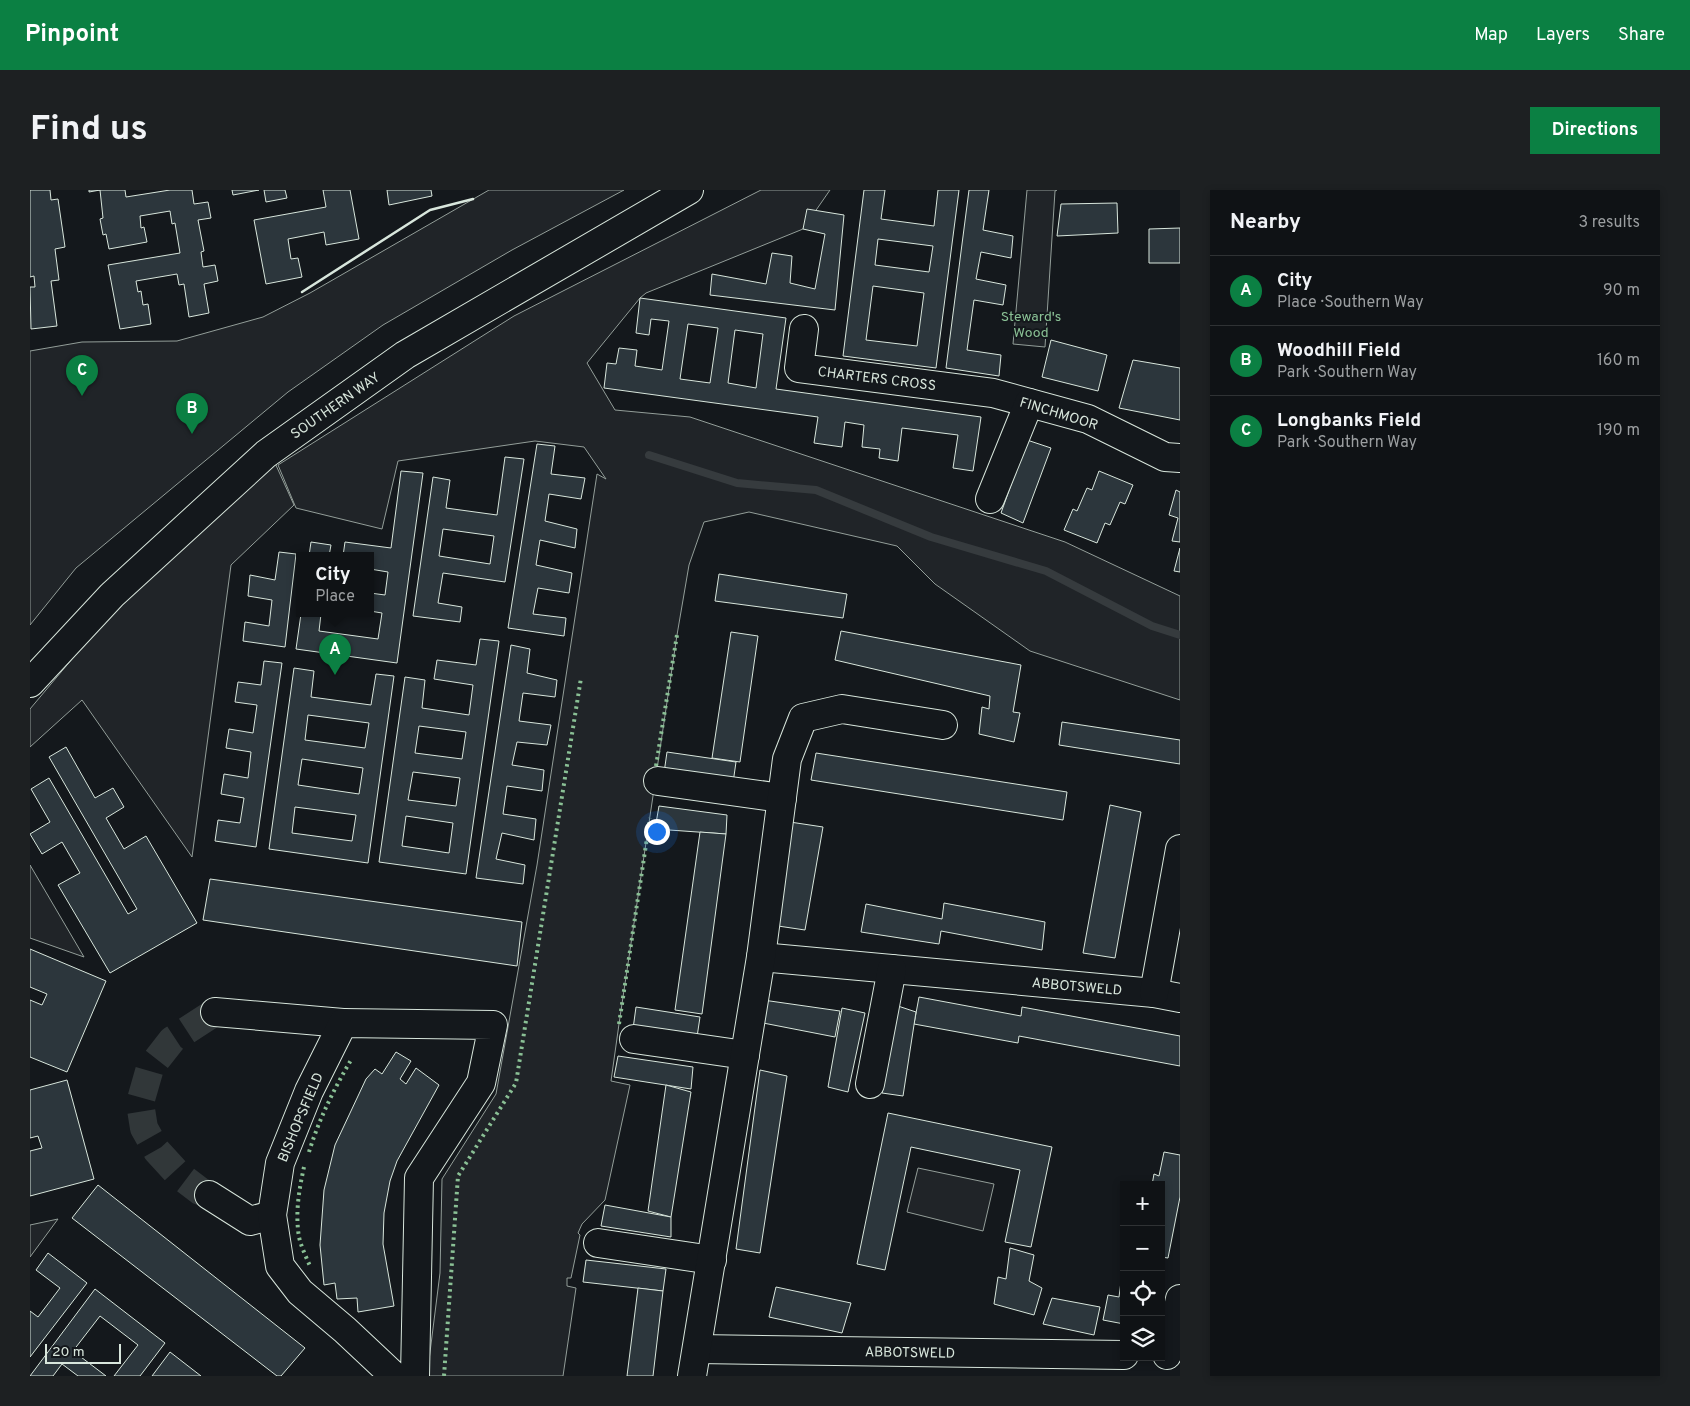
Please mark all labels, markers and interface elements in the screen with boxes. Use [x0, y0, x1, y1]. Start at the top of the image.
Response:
text: Pinpoint [25, 20, 119, 50]
text: Map [1474, 24, 1508, 47]
text: Layers [1536, 24, 1590, 47]
text: Share [1618, 24, 1665, 47]
button: Directions [1530, 107, 1660, 154]
text: Find us [30, 108, 148, 152]
text: Nearby [1230, 209, 1301, 236]
text: 3 results [1578, 213, 1640, 233]
text: City [1277, 269, 1312, 293]
text: A [1240, 281, 1252, 301]
text: 90 m [1603, 281, 1640, 301]
text: Place · Southern Way [1277, 293, 1424, 313]
park label: Steward's Wood [1001, 309, 1061, 342]
text: Woodhill Field [1277, 339, 1401, 363]
text: B [1240, 351, 1252, 371]
text: 160 m [1597, 351, 1640, 371]
pin: C [66, 355, 98, 396]
text: Park · Southern Way [1277, 363, 1417, 383]
street label: CHARTERS CROSS [817, 364, 937, 395]
street label: SOUTHERN WAY [288, 369, 384, 443]
pin: B [176, 393, 208, 434]
street label: FINCHMOOR [1017, 394, 1100, 434]
text: Longbanks Field [1277, 409, 1421, 433]
text: C [1241, 421, 1251, 441]
text: 190 m [1597, 421, 1640, 441]
text: Park · Southern Way [1277, 433, 1417, 453]
popup [296, 552, 374, 617]
text: City [315, 563, 351, 587]
text: Place [315, 587, 355, 607]
pin: A [319, 634, 351, 675]
your location [644, 819, 670, 845]
street label: ABBOTSWELD [1031, 975, 1123, 1000]
street label: BISHOPSFIELD [275, 1070, 328, 1165]
map controls [1120, 1181, 1165, 1361]
button: + [1120, 1181, 1165, 1226]
button: − [1120, 1226, 1165, 1271]
button: locate [1120, 1271, 1165, 1316]
button: layers [1120, 1316, 1165, 1361]
scale bar [45, 1341, 121, 1364]
text: 20 m [52, 1344, 85, 1361]
street label: ABBOTSWELD [865, 1344, 955, 1363]

